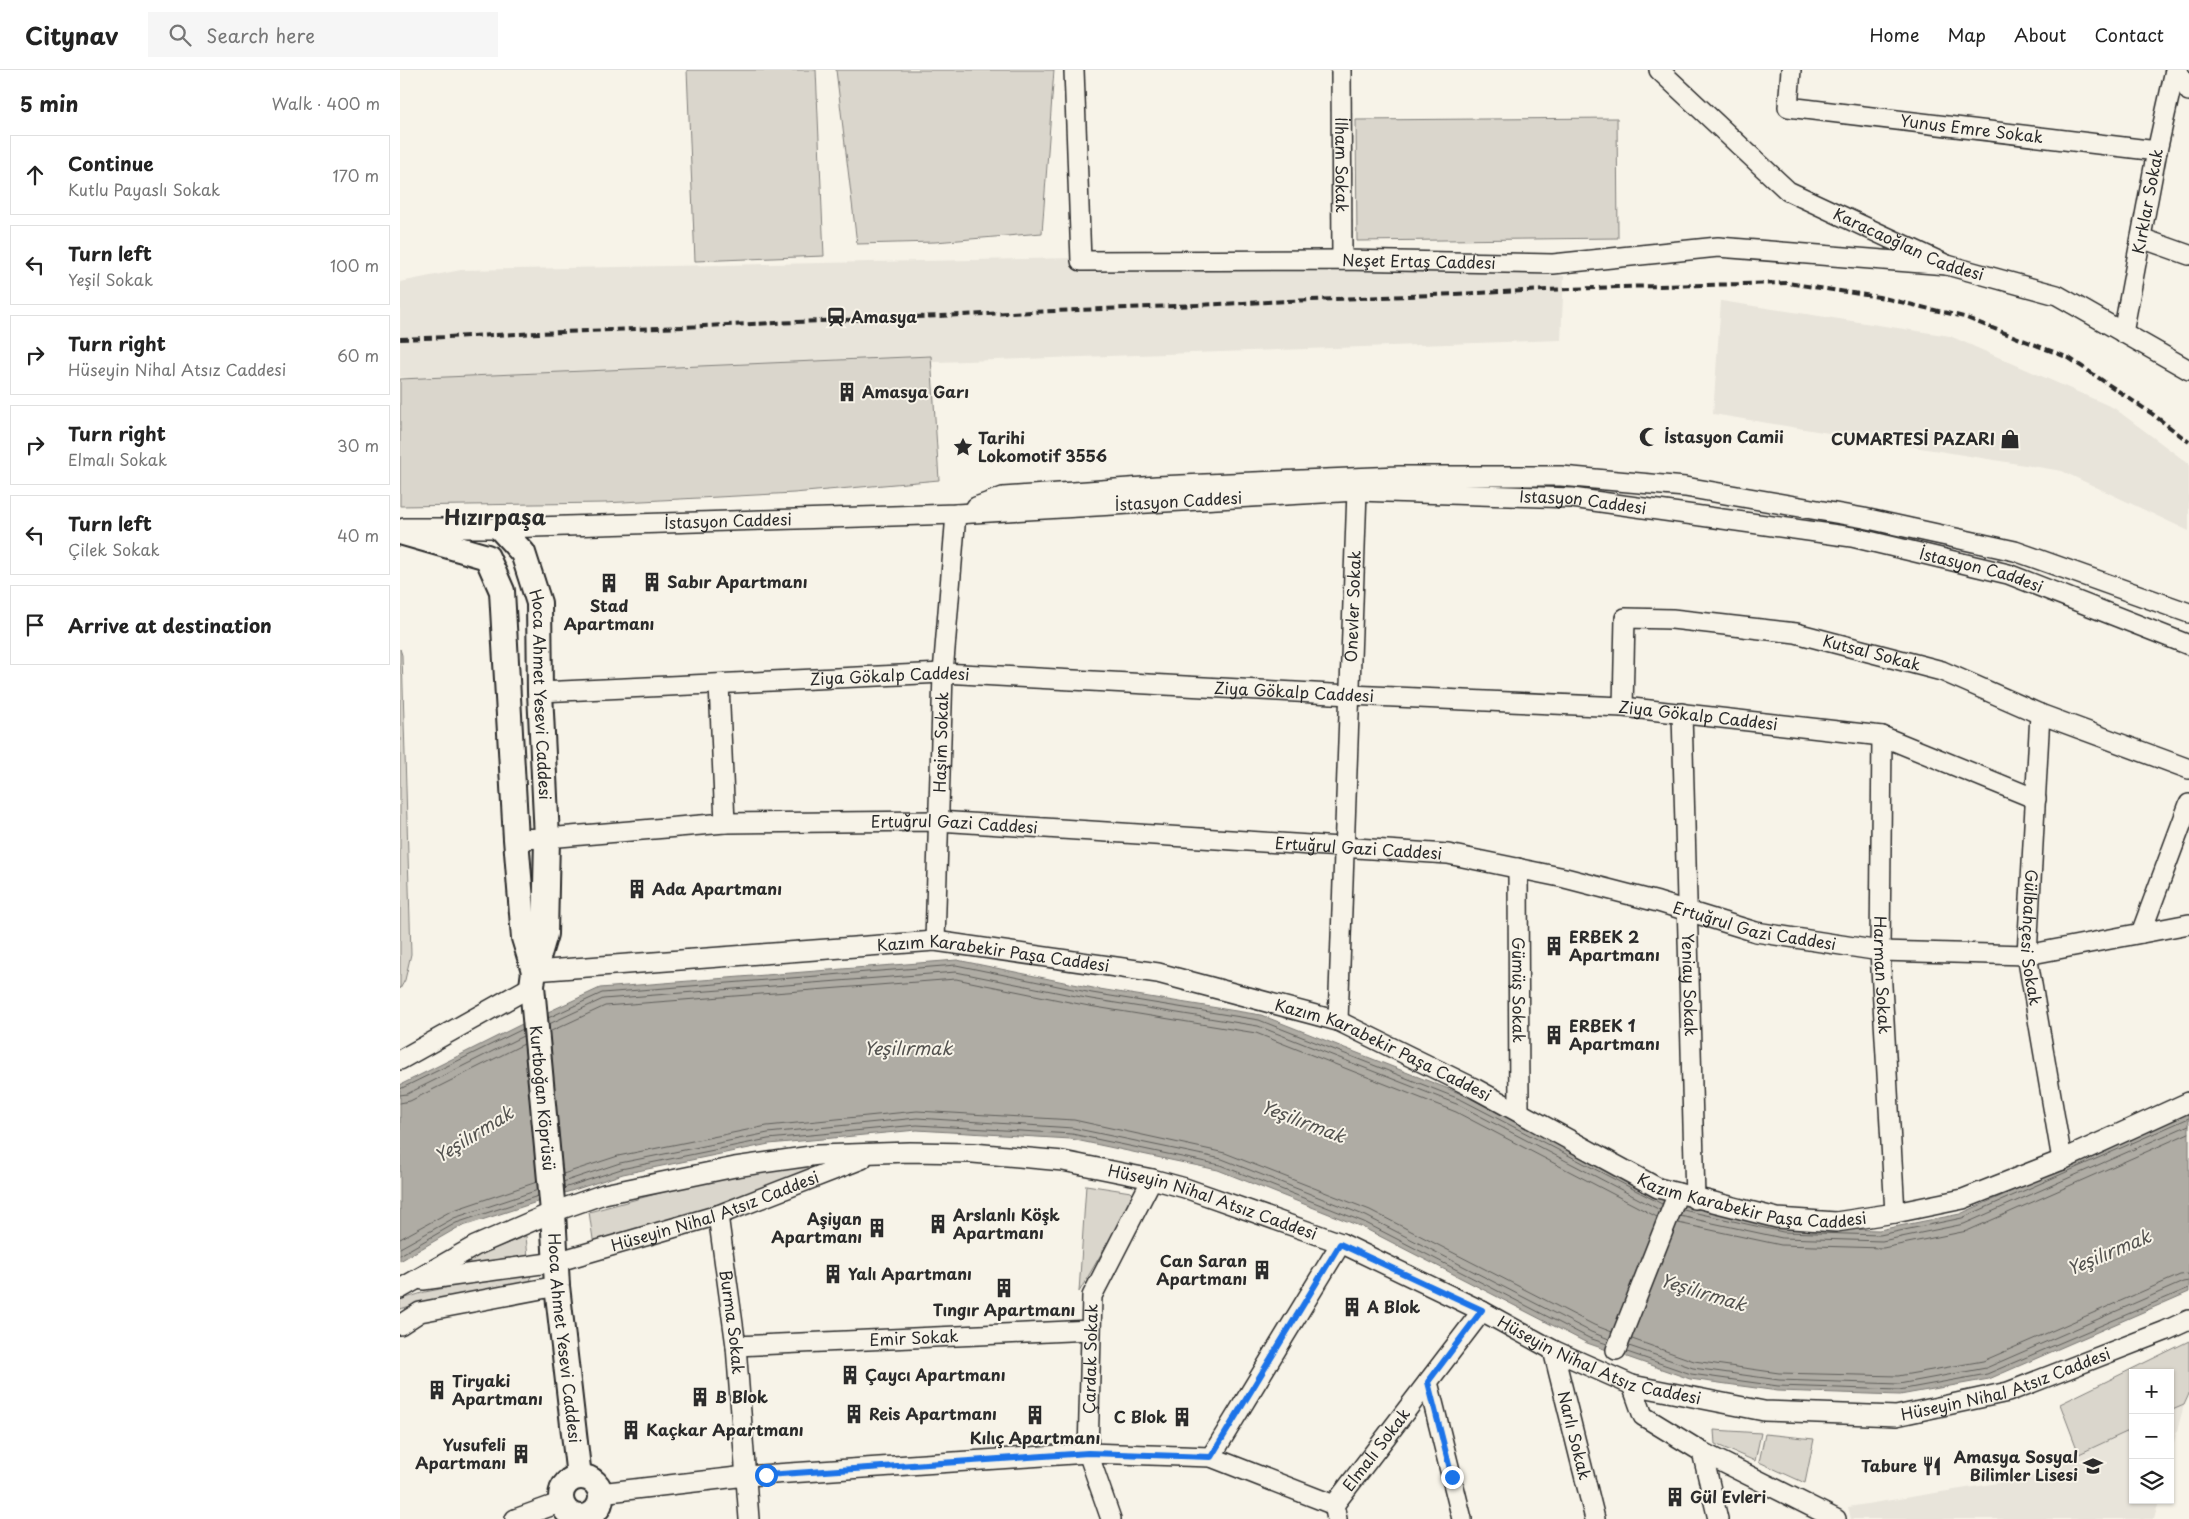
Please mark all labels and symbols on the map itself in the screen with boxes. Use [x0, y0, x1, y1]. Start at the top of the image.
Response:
street label: Yunus Emre Sokak [1899, 107, 2045, 148]
street label: İlham Sokak [1330, 117, 1355, 213]
street label: Kırklar Sokak [2125, 146, 2168, 256]
street label: Karacaoğlan Caddesi [1830, 201, 1987, 286]
street label: Neşet Ertaş Caddesi [1342, 247, 1496, 274]
place label: Amasya [851, 304, 917, 328]
station icon: Amasya [825, 306, 847, 328]
place label: Amasya Garı [862, 379, 969, 403]
building icon: Amasya Garı [836, 381, 858, 403]
place label: İstasyon Camii [1664, 424, 1784, 448]
place label: Tarihi Lokomotif 3556 [978, 425, 1107, 467]
mosque icon: İstasyon Camii [1638, 426, 1660, 448]
place label: CUMARTESİ PAZARI [1831, 426, 1995, 450]
shop icon: CUMARTESİ PAZARI [1999, 428, 2021, 450]
place icon: Tarihi Lokomotif 3556 [952, 436, 974, 458]
street label: İstasyon Caddesi [1519, 483, 1648, 519]
street label: İstasyon Caddesi [1114, 485, 1243, 516]
district label: Hızırpaşa [444, 500, 546, 532]
street label: İstasyon Caddesi [664, 506, 792, 534]
street label: İstasyon Caddesi [1917, 540, 2047, 598]
street label: Onevler Sokak [1338, 550, 1366, 663]
place label: Sabır Apartmanı [667, 569, 807, 593]
building icon: Sabır Apartmanı [641, 571, 663, 593]
building icon: Stad Apartmanı [598, 572, 620, 594]
street label: Hoca Ahmet Yesevi Caddesi [524, 586, 558, 800]
place label: Stad Apartmanı [564, 593, 654, 635]
street label: Kutsal Sokak [1820, 627, 1924, 676]
street label: Ziya Gökalp Caddesi [809, 660, 970, 690]
street label: Ziya Gökalp Caddesi [1214, 675, 1374, 707]
street label: Haşim Sokak [926, 691, 953, 793]
street label: Ziya Gökalp Caddesi [1618, 694, 1779, 735]
street label: Ertuğrul Gazi Caddesi [871, 808, 1039, 838]
street label: Ertuğrul Gazi Caddesi [1274, 830, 1443, 865]
street label: Gülbahçesi Sokak [2016, 869, 2048, 1007]
place label: Ada Apartmanı [652, 876, 782, 900]
building icon: Ada Apartmanı [626, 878, 648, 900]
street label: Ertuğrul Gazi Caddesi [1670, 894, 1838, 955]
street label: Harman Sokak [1869, 916, 1898, 1035]
place label: ERBEK 2 Apartmanı [1569, 924, 1660, 966]
street label: Kazım Karabekir Paşa Caddesi [876, 928, 1111, 977]
street label: Yeniay Sokak [1677, 933, 1704, 1037]
building icon: ERBEK 2 Apartmanı [1543, 935, 1565, 957]
street label: Gümüş Sokak [1507, 937, 1532, 1043]
street label: Kazım Karabekir Paşa Caddesi [1272, 992, 1496, 1106]
place label: ERBEK 1 Apartmanı [1569, 1013, 1660, 1055]
street label: Kurtboğan Köprüsü [525, 1024, 562, 1172]
building icon: ERBEK 1 Apartmanı [1543, 1024, 1565, 1046]
water label: Yeşilırmak [864, 1034, 953, 1061]
water label: Yeşilırmak [1257, 1092, 1351, 1149]
water label: Yeşilırmak [428, 1098, 519, 1169]
street label: Hüseyin Nihal Atsız Caddesi [1106, 1157, 1321, 1245]
street label: Hüseyin Nihal Atsız Caddesi [608, 1164, 822, 1257]
street label: Kazım Karabekir Paşa Caddesi [1633, 1166, 1868, 1233]
place label: Arslanlı Köşk Apartmanı [953, 1202, 1060, 1244]
place label: Aşiyan Apartmanı [771, 1206, 862, 1248]
building icon: Arslanlı Köşk Apartmanı [927, 1213, 949, 1235]
building icon: Aşiyan Apartmanı [866, 1217, 888, 1239]
water label: Yeşilırmak [2062, 1221, 2156, 1281]
street label: Hoca Ahmet Yesevi Caddesi [543, 1232, 588, 1444]
place label: Can Saran Apartmanı [1156, 1248, 1247, 1290]
building icon: Can Saran Apartmanı [1251, 1259, 1273, 1281]
place label: Yalı Apartmanı [848, 1261, 972, 1285]
building icon: Yalı Apartmanı [822, 1263, 844, 1285]
water label: Yeşilırmak [1657, 1266, 1751, 1318]
street label: Burma Sokak [715, 1268, 751, 1375]
building icon: Tıngır Apartmanı [993, 1277, 1015, 1299]
place label: A Blok [1366, 1294, 1420, 1318]
building icon: A Blok [1341, 1296, 1363, 1318]
place label: Tıngır Apartmanı [933, 1297, 1075, 1321]
street label: Çardak Sokak [1076, 1303, 1103, 1414]
street label: Hüseyin Nihal Atsız Caddesi [1494, 1309, 1703, 1409]
street label: Emir Sokak [869, 1323, 959, 1351]
street label: Hüseyin Nihal Atsız Caddesi [1898, 1340, 2114, 1426]
place label: Çaycı Apartmanı [865, 1362, 1005, 1386]
building icon: Çaycı Apartmanı [839, 1364, 861, 1386]
place label: Tiryaki Apartmanı [452, 1368, 543, 1410]
building icon: Tiryaki Apartmanı [426, 1379, 448, 1401]
place label: B Blok [715, 1384, 768, 1408]
building icon: B Blok [689, 1386, 711, 1408]
street label: Narlı Sokak [1553, 1388, 1598, 1482]
place label: Reis Apartmanı [869, 1401, 997, 1425]
street label: Elmalı Sokak [1336, 1402, 1415, 1496]
building icon: Reis Apartmanı [843, 1403, 865, 1425]
building icon: Kılıç Apartmanı [1024, 1404, 1046, 1426]
place label: C Blok [1114, 1404, 1167, 1428]
building icon: C Blok [1171, 1406, 1193, 1428]
place label: Kaçkar Apartmanı [646, 1417, 804, 1441]
building icon: Kaçkar Apartmanı [620, 1419, 642, 1441]
place label: Kılıç Apartmanı [970, 1425, 1100, 1449]
place label: Yusufeli Apartmanı [415, 1432, 506, 1474]
building icon: Yusufeli Apartmanı [510, 1443, 532, 1465]
place label: Amasya Sosyal Bilimler Lisesi [1954, 1444, 2078, 1486]
place label: Tabure [1861, 1453, 1917, 1477]
restaurant icon: Tabure [1921, 1455, 1943, 1477]
school or university icon: Amasya Sosyal Bilimler Lisesi [2082, 1455, 2104, 1477]
route start [755, 1464, 778, 1487]
route end [1441, 1466, 1464, 1489]
place label: Gül Evleri [1690, 1484, 1766, 1508]
building icon: Gül Evleri [1664, 1486, 1686, 1508]

